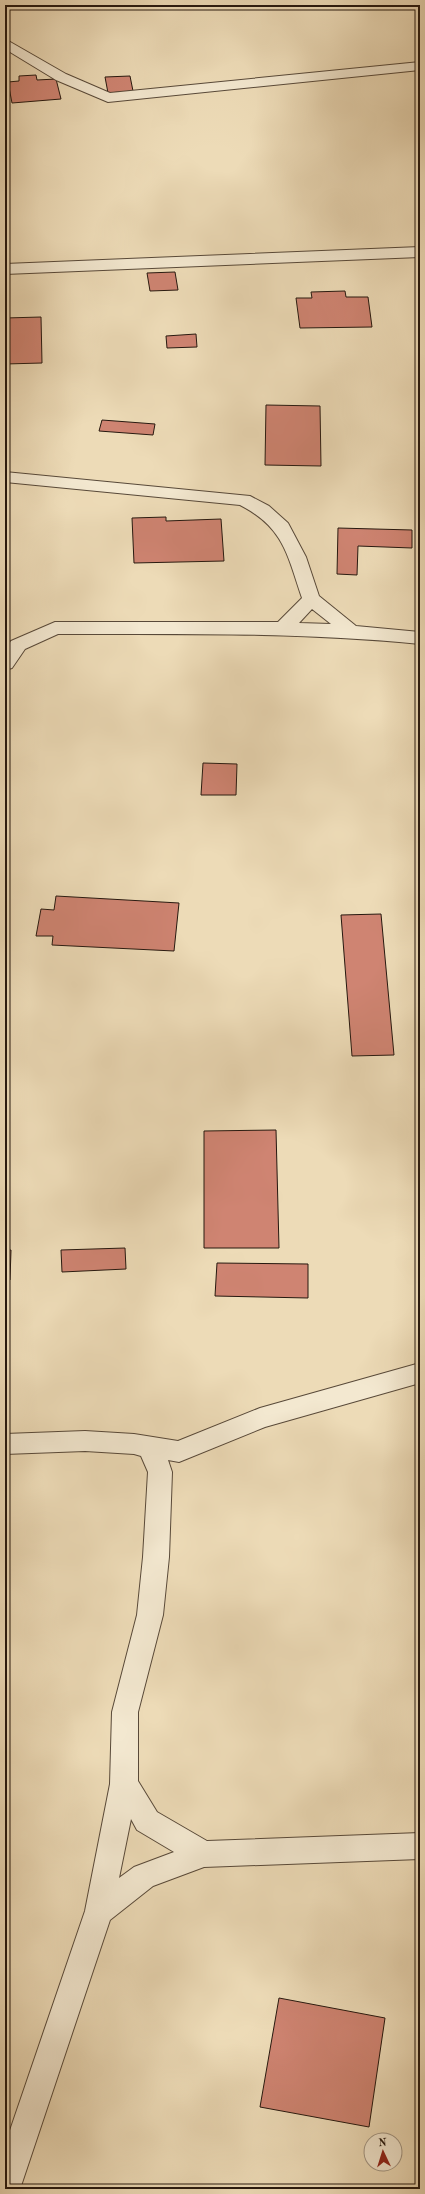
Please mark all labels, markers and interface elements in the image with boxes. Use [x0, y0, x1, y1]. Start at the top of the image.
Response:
north arrow [363, 2132, 403, 2172]
text: N [378, 2138, 388, 2149]

